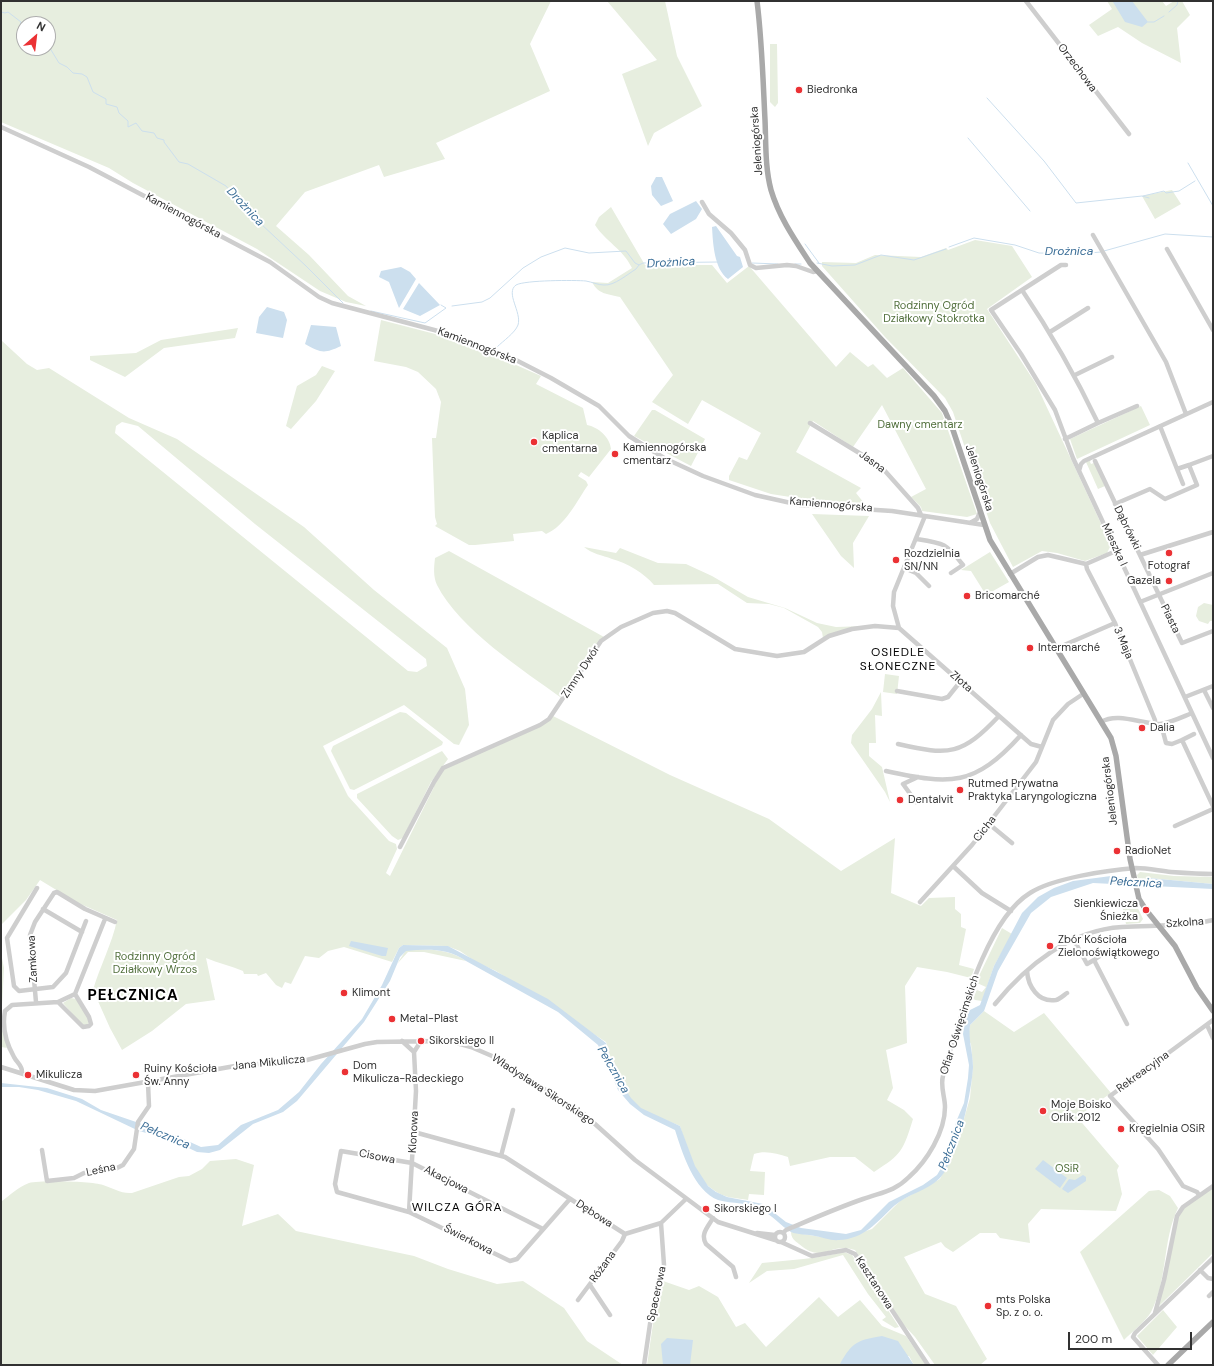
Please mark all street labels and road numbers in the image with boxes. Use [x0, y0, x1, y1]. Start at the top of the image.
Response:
street label: Orzechowa [1055, 41, 1099, 95]
street label: Jeleniogórska [748, 106, 766, 176]
street label: Kamiennogórska [143, 191, 223, 241]
street label: Kamiennogórska [436, 325, 518, 367]
street label: Jeleniogórska [962, 443, 996, 513]
street label: Jasna [856, 448, 888, 476]
street label: Kamiennogórska [789, 495, 873, 515]
street label: Dąbrówki [1111, 504, 1143, 552]
street label: Mieszka I [1098, 522, 1130, 568]
street label: Piasta [1157, 602, 1183, 636]
street label: 3 Maja [1110, 625, 1136, 661]
street label: Zimny Dwór [559, 643, 603, 701]
street label: Złota [947, 669, 975, 695]
street label: Jeleniogórska [1099, 756, 1121, 826]
street label: Cicha [971, 813, 999, 845]
street label: Szkolna [1166, 915, 1204, 931]
street label: Zamkowa [25, 935, 41, 983]
street label: Ofiar Oświęcimskich [938, 974, 982, 1076]
street label: Rekreacyjna [1114, 1049, 1172, 1095]
street label: Władysława Sikorskiego [489, 1052, 597, 1128]
street label: Jana Mikulicza [232, 1053, 306, 1073]
street label: Klonowa [406, 1111, 422, 1153]
street label: Cisowa [358, 1147, 396, 1167]
street label: Leśna [85, 1160, 117, 1180]
street label: Akacjowa [422, 1163, 470, 1197]
street label: Dębowa [573, 1197, 615, 1231]
street label: Świerkowa [441, 1222, 495, 1258]
street label: Różana [587, 1249, 619, 1285]
street label: Kasztanowa [852, 1254, 896, 1312]
street label: Spacerowa [645, 1265, 669, 1323]

